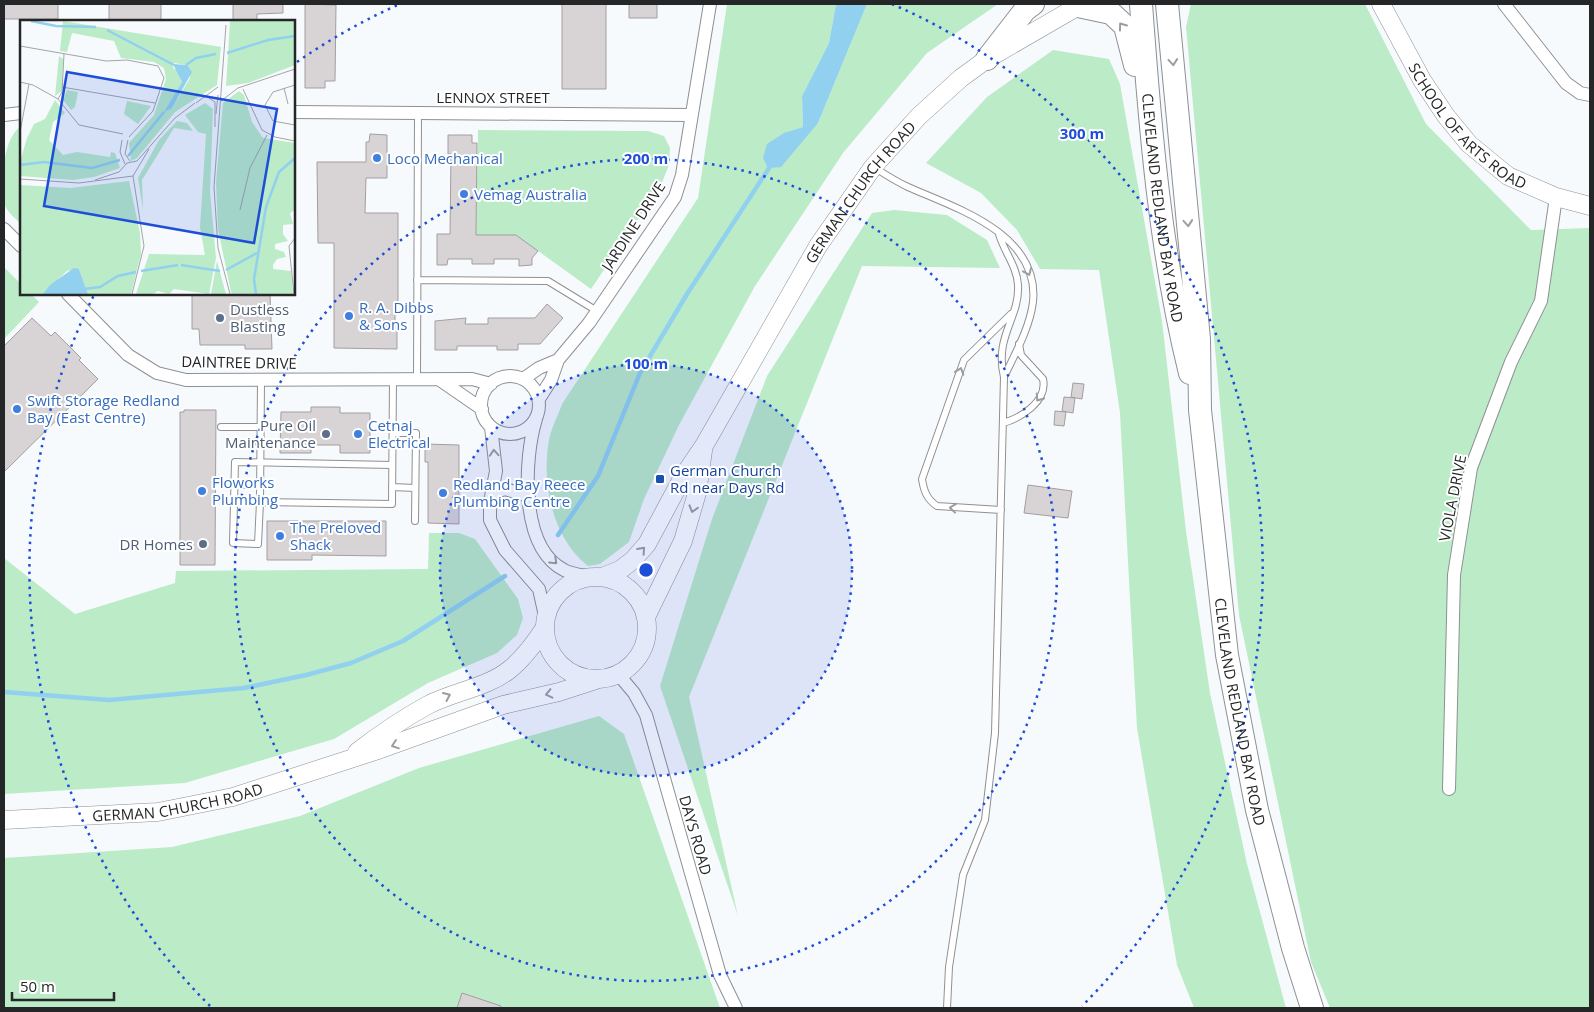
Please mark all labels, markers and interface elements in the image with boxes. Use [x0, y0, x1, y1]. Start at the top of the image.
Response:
inset map [20, 20, 295, 295]
one-way arrow [1119, 22, 1128, 32]
one-way arrow [1167, 58, 1178, 66]
street label: SCHOOL OF ARTS ROAD [1405, 59, 1530, 193]
street label: LENNOX STREET [436, 87, 551, 107]
street label: CLEVELAND REDLAND BAY ROAD [1138, 92, 1188, 324]
street label: GERMAN CHURCH ROAD [800, 117, 920, 267]
text: 300 m [1060, 123, 1104, 143]
place label: Loco Mechanical [387, 148, 503, 168]
text: 200 m [624, 148, 668, 168]
marker: Loco Mechanical [371, 152, 383, 164]
street label: JARDINE DRIVE [595, 177, 669, 276]
place label: Vemag Australia [474, 184, 587, 204]
marker: Vemag Australia [458, 188, 470, 200]
one-way arrow [1182, 220, 1193, 228]
one-way arrow [1022, 267, 1033, 276]
place label: R. A. Dibbs & Sons [359, 297, 434, 334]
place label: Dustless Blasting [230, 299, 289, 336]
marker: R. A. Dibbs & Sons [343, 310, 355, 322]
marker: Dustless Blasting [214, 312, 226, 324]
street label: DAINTREE DRIVE [181, 351, 297, 373]
text: 100 m [624, 353, 668, 373]
one-way arrow [954, 367, 964, 376]
place label: Swift Storage Redland Bay (East Centre) [27, 390, 180, 427]
one-way arrow [1036, 392, 1045, 402]
marker: Swift Storage Redland Bay (East Centre) [11, 403, 23, 415]
place label: Pure Oil Maintenance [225, 415, 316, 452]
place label: Cetnaj Electrical [368, 415, 430, 452]
marker: Pure Oil Maintenance [320, 428, 332, 440]
marker: Cetnaj Electrical [352, 428, 364, 440]
one-way arrow [489, 448, 500, 456]
street label: VIOLA DRIVE [1434, 453, 1470, 543]
place label: German Church Rd near Days Rd [670, 460, 785, 497]
place label: Floworks Plumbing [212, 472, 278, 509]
marker: German Church Rd near Days Rd [654, 473, 666, 485]
place label: Redland Bay Reece Plumbing Centre [453, 474, 585, 511]
marker: Floworks Plumbing [196, 485, 208, 497]
marker: Redland Bay Reece Plumbing Centre [437, 487, 449, 499]
one-way arrow [948, 503, 956, 514]
one-way arrow [688, 504, 698, 512]
place label: The Preloved Shack [290, 517, 381, 554]
marker: The Preloved Shack [274, 530, 286, 542]
place label: DR Homes [119, 534, 193, 554]
marker: DR Homes [197, 538, 209, 550]
one-way arrow [636, 547, 645, 556]
one-way arrow [548, 555, 557, 564]
centre of rings [637, 561, 655, 579]
street label: CLEVELAND REDLAND BAY ROAD [1211, 597, 1271, 828]
one-way arrow [545, 688, 554, 699]
one-way arrow [442, 692, 451, 703]
one-way arrow [391, 739, 400, 749]
street label: GERMAN CHURCH ROAD [92, 778, 265, 825]
street label: DAYS ROAD [675, 793, 717, 877]
scale bar [12, 970, 115, 1002]
text: 50 m [20, 976, 55, 996]

